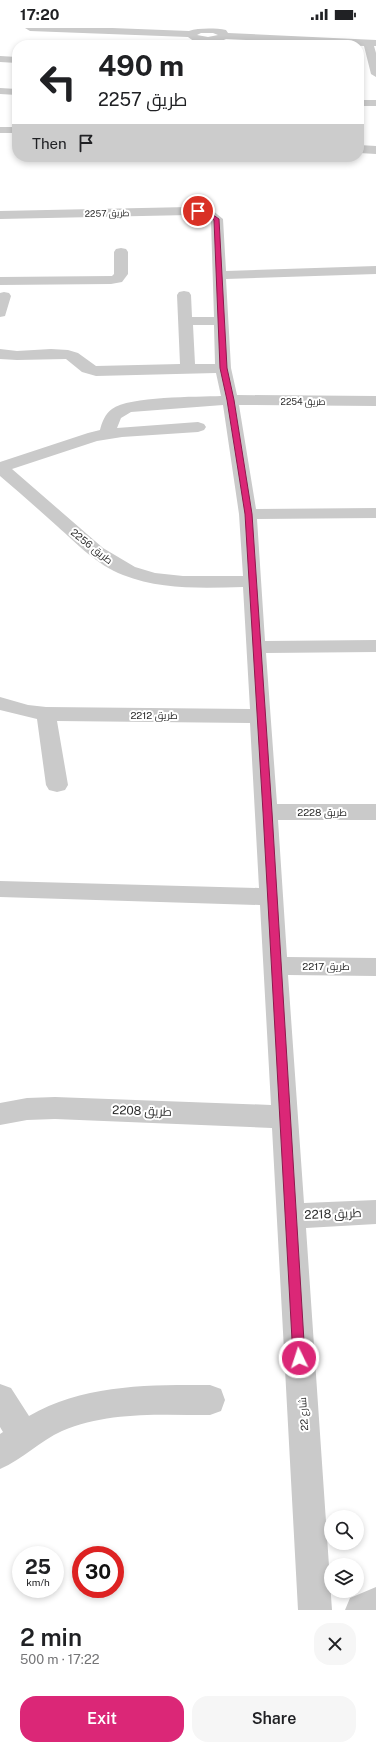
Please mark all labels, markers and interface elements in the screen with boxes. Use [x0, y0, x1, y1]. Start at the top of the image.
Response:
text: 17:20 [20, 6, 59, 23]
text: 490 m [98, 49, 184, 82]
icon: left [32, 56, 84, 108]
text: طريق 2257 [98, 89, 187, 110]
icon: arrive [75, 132, 97, 154]
text: Then [32, 135, 67, 152]
pin [181, 194, 215, 228]
icon: arrive [187, 200, 209, 222]
street label: طريق 2257 [85, 207, 130, 220]
street label: طريق 2254 [281, 396, 326, 408]
street label: طريق 2256 [68, 526, 115, 567]
street label: طريق 2212 [130, 709, 178, 722]
street label: طريق 2228 [297, 806, 347, 819]
street label: طريق 2217 [302, 960, 350, 973]
street label: طريق 2208 [112, 1103, 172, 1119]
street label: طريق 2218 [304, 1206, 362, 1222]
position arrow [278, 1337, 320, 1379]
street label: شارع 22 [296, 1397, 311, 1431]
map controls [324, 1510, 364, 1598]
button: search [324, 1510, 364, 1550]
speed limit sign: 30 [72, 1546, 124, 1598]
text: 25 [25, 1555, 51, 1579]
button: layers [324, 1558, 364, 1598]
text: km/h [26, 1576, 50, 1588]
text: 2 min [20, 1623, 82, 1651]
button: close [314, 1623, 356, 1665]
text: 500 m · 17:22 [20, 1652, 100, 1667]
button: Exit [20, 1696, 184, 1742]
button: Share [192, 1696, 356, 1742]

